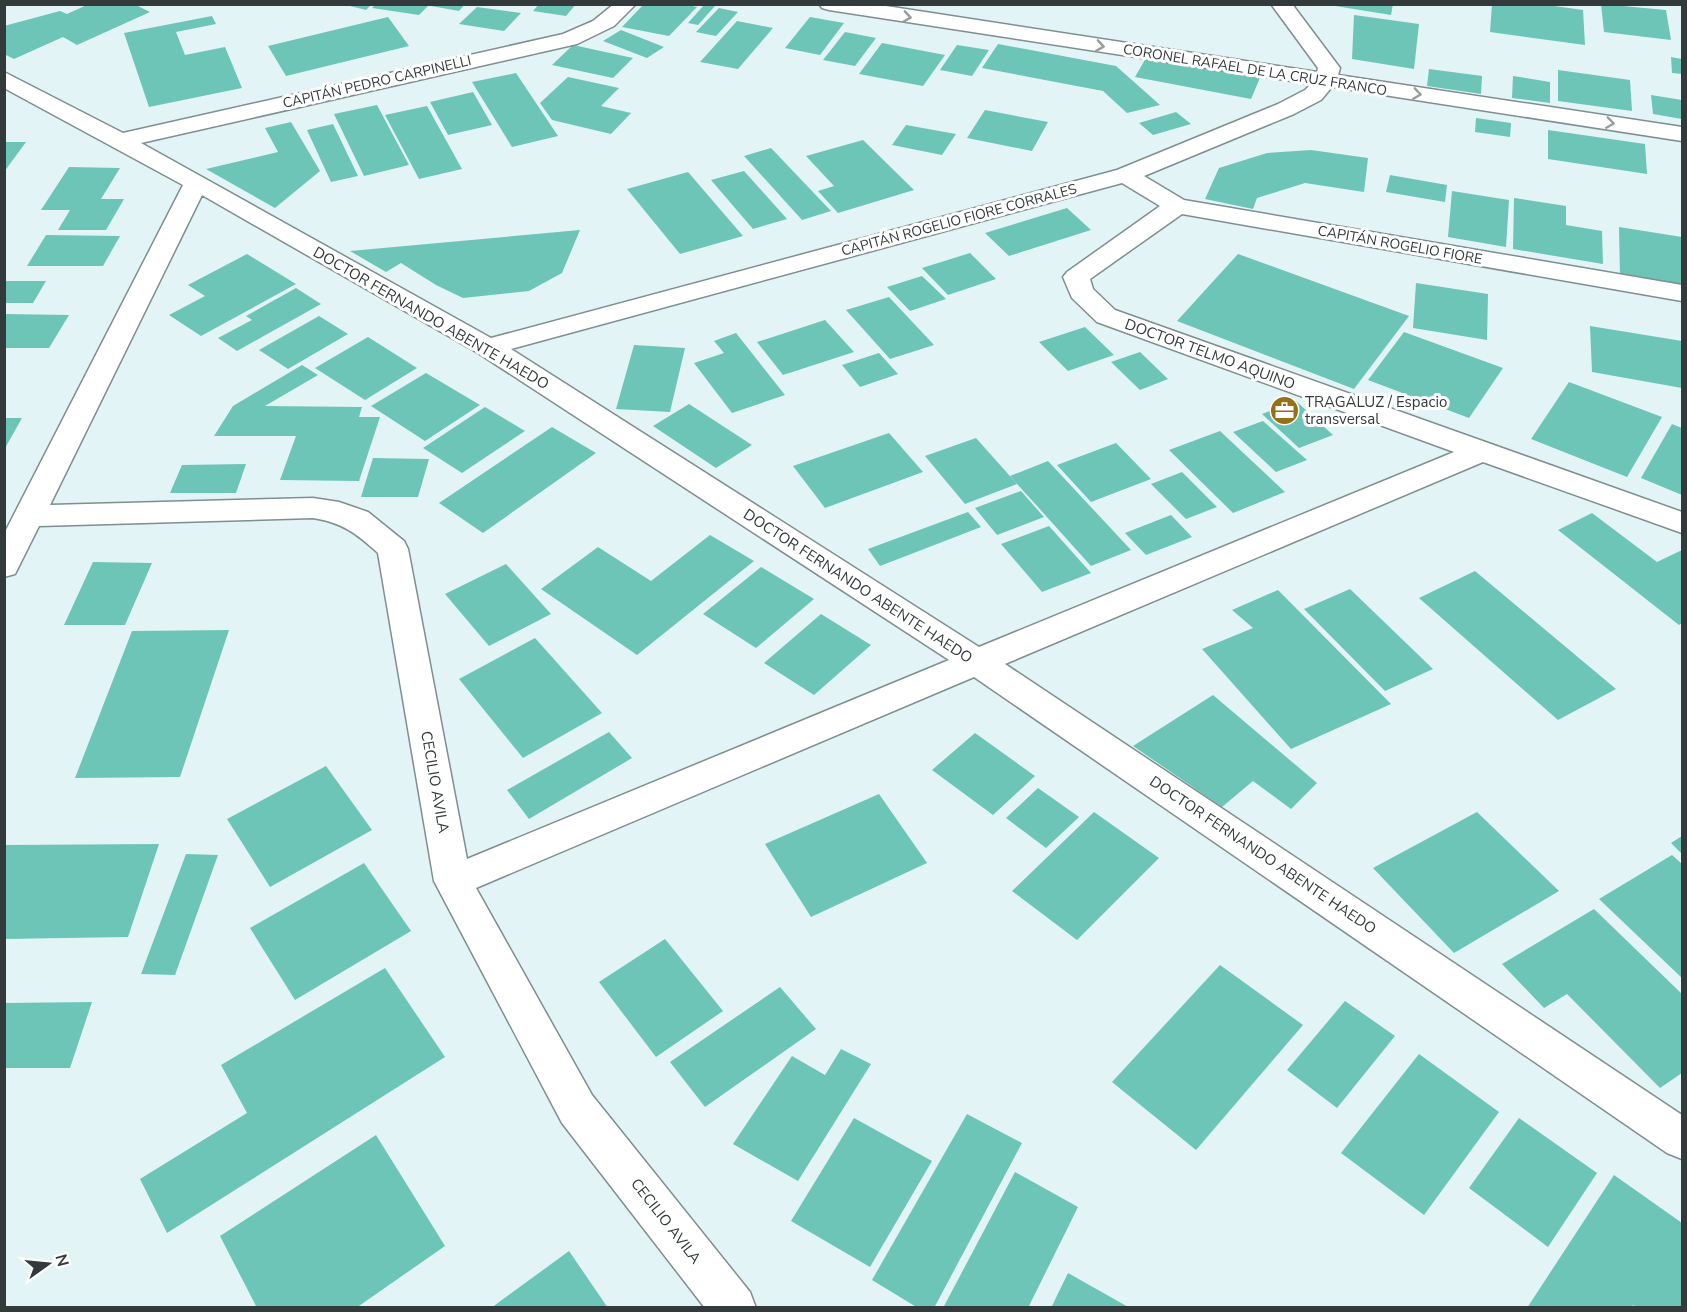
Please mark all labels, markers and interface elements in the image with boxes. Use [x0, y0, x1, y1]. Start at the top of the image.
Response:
one-way arrow [902, 10, 912, 22]
one-way arrow [1095, 40, 1104, 52]
street label: CORONEL RAFAEL DE LA CRUZ FRANCO [1122, 40, 1388, 100]
street label: CAPITÁN PEDRO CARPINELLI [281, 51, 473, 113]
one-way arrow [1413, 88, 1422, 100]
one-way arrow [1605, 117, 1615, 129]
street label: CAPITÁN ROGELIO FIORE CORRALES [839, 179, 1079, 261]
street label: CAPITÁN ROGELIO FIORE [1316, 221, 1484, 269]
street label: DOCTOR FERNANDO ABENTE HAEDO [309, 242, 553, 394]
street label: DOCTOR TELMO AQUINO [1122, 314, 1298, 394]
place label: TRAGALUZ / Espacio transversal [1305, 392, 1447, 429]
office icon: TRAGALUZ / Espacio transversal [1268, 395, 1300, 427]
street label: DOCTOR FERNANDO ABENTE HAEDO [740, 504, 976, 668]
street label: CECILIO AVILA [416, 729, 454, 835]
street label: DOCTOR FERNANDO ABENTE HAEDO [1146, 771, 1380, 939]
street label: CECILIO AVILA [626, 1174, 706, 1268]
north arrow [18, 1234, 78, 1294]
text: N [49, 1252, 74, 1269]

